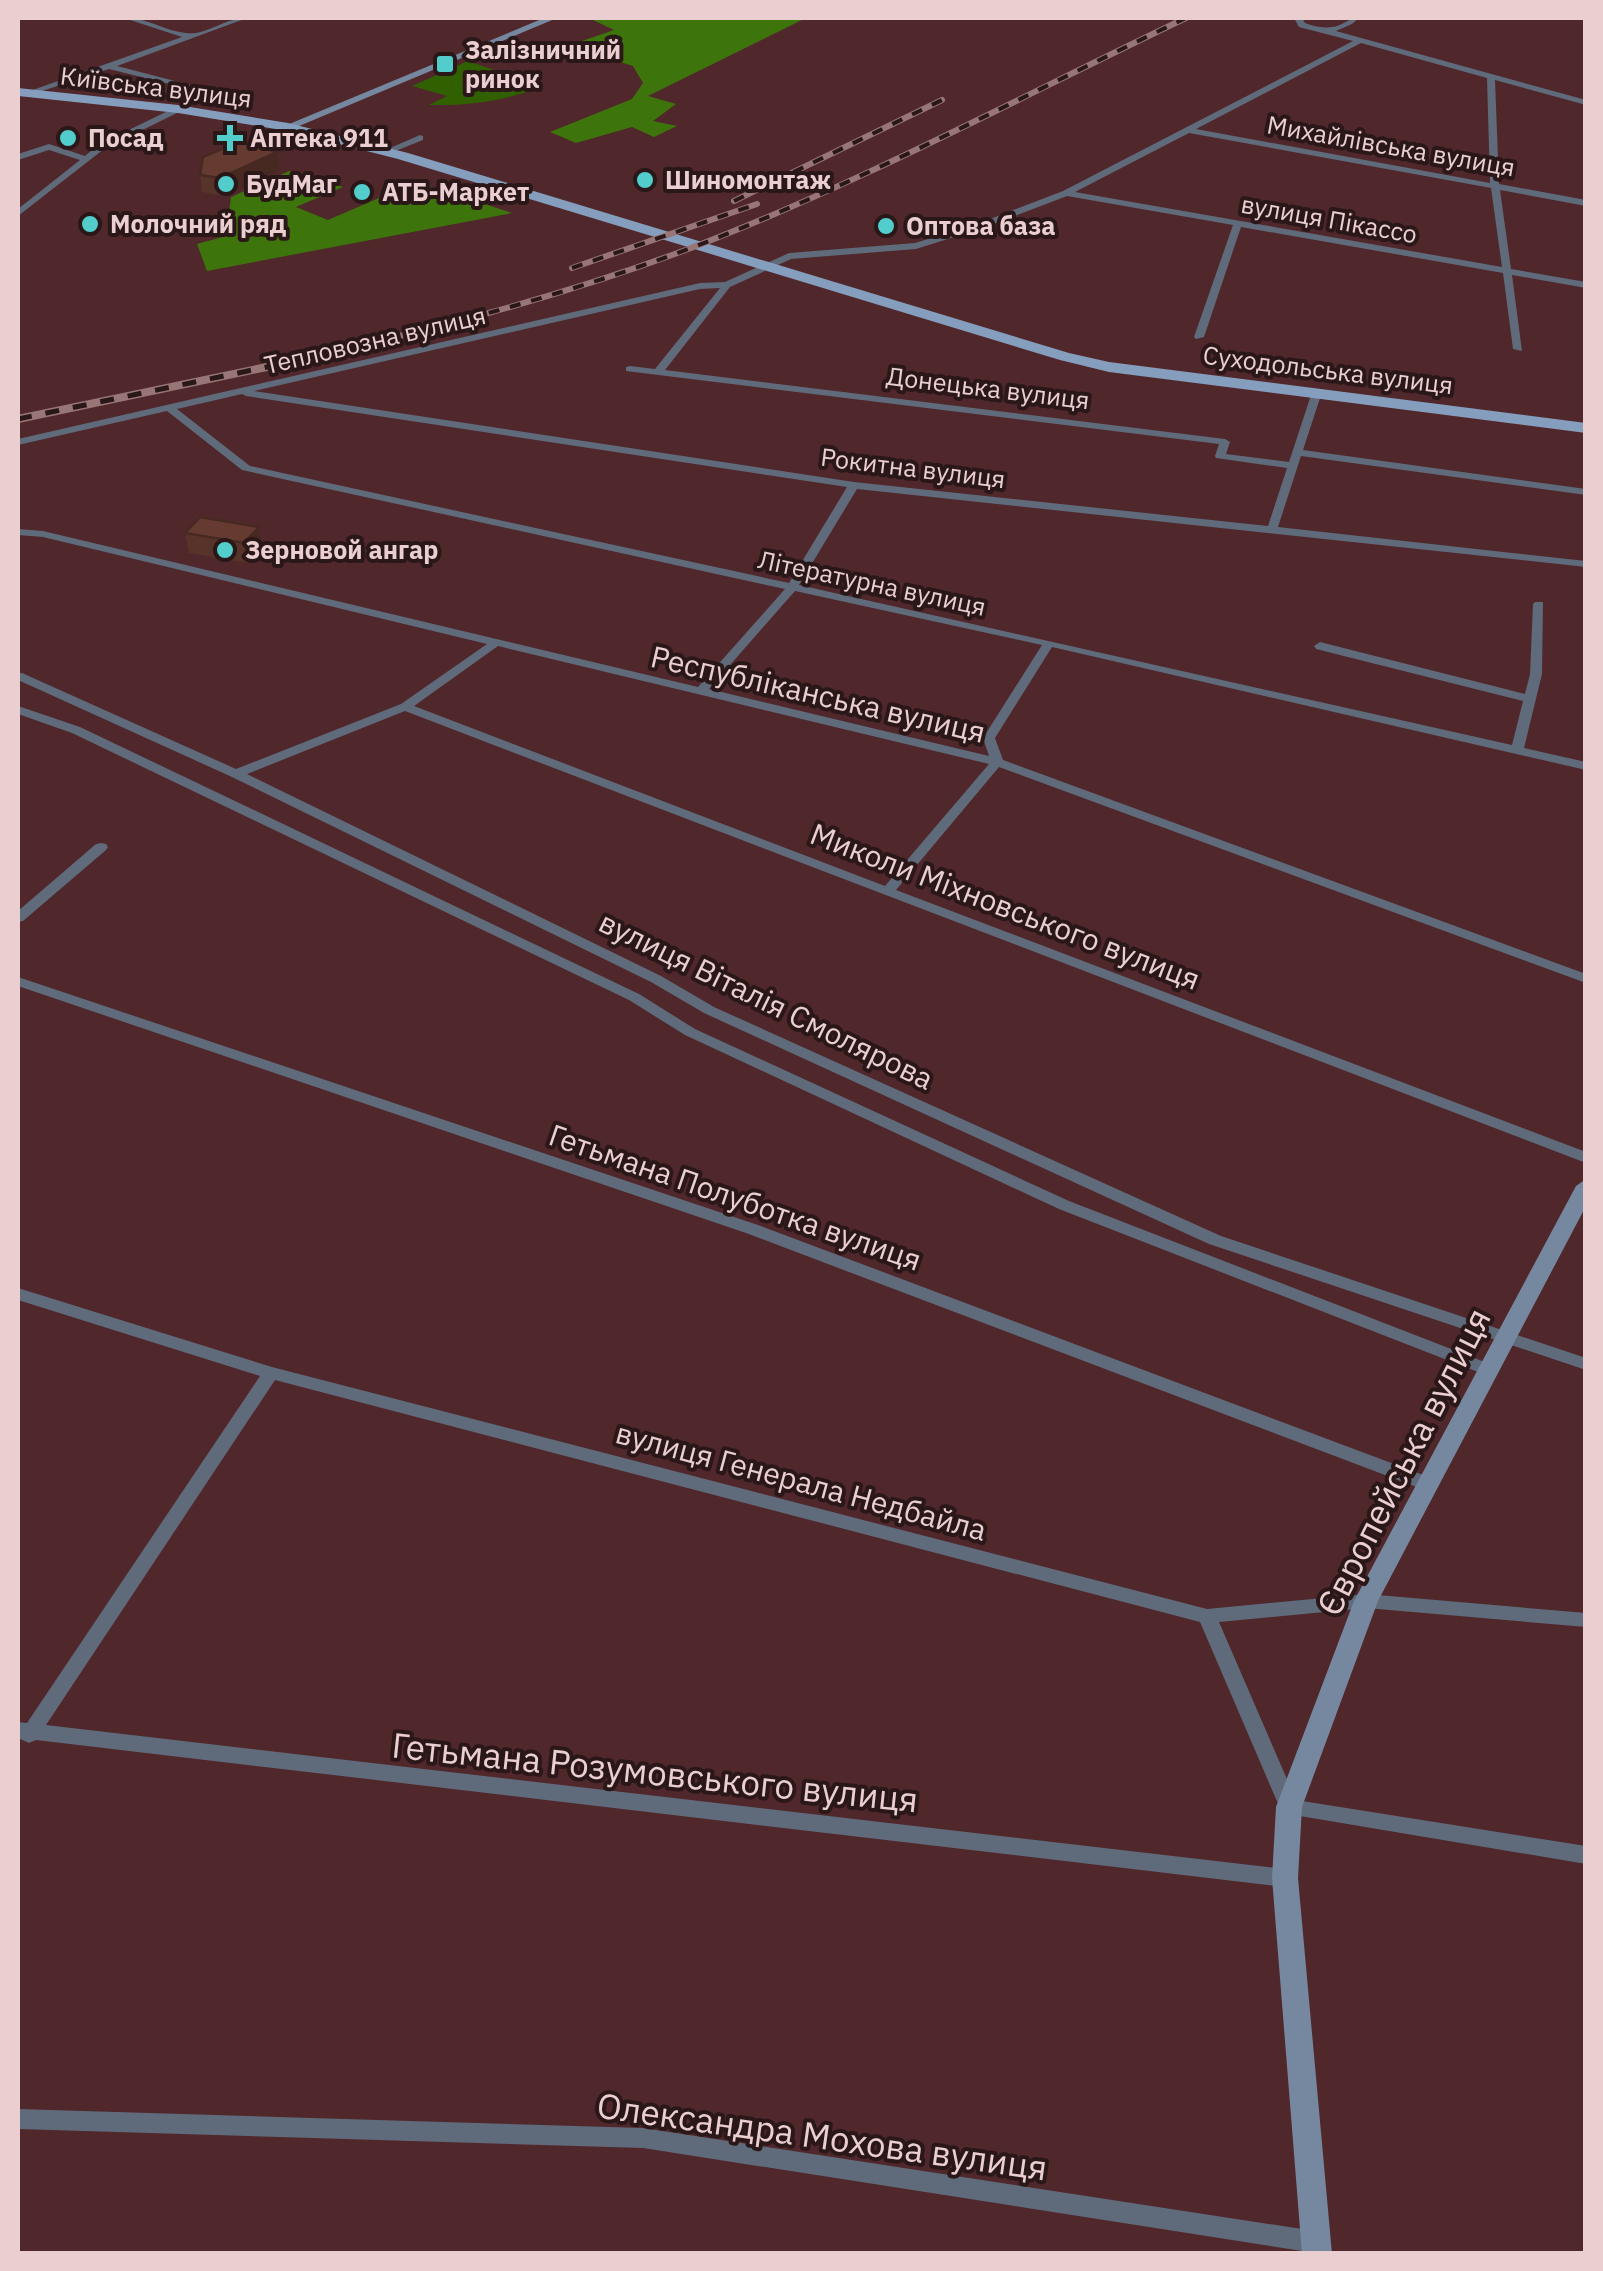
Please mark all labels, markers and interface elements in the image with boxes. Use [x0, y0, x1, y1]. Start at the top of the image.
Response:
place label: Залізничний ринок [465, 33, 621, 95]
marker: Залізничний ринок [434, 53, 456, 75]
street label: Київська вулиця [58, 58, 254, 115]
street label: Михайлівська вулиця [1264, 107, 1518, 184]
place label: Посад [88, 121, 164, 154]
place label: Аптека 911 [250, 121, 388, 154]
marker: Посад [57, 127, 79, 149]
marker: Аптека 911 [219, 127, 241, 149]
place label: Шиномонтаж [665, 163, 831, 196]
place label: БудМаг [246, 167, 337, 200]
marker: Шиномонтаж [634, 169, 656, 191]
marker: БудМаг [215, 173, 237, 195]
place label: АТБ-Маркет [382, 175, 529, 208]
marker: АТБ-Маркет [351, 181, 373, 203]
street label: вулиця Пікассо [1238, 187, 1420, 250]
place label: Молочний ряд [110, 207, 287, 240]
place label: Оптова база [906, 209, 1055, 242]
marker: Молочний ряд [79, 213, 101, 235]
marker: Оптова база [875, 215, 897, 237]
street label: Тепловозна вулиця [261, 298, 489, 381]
street label: Суходольська вулиця [1201, 338, 1455, 401]
street label: Донецька вулиця [885, 359, 1091, 416]
street label: Рокитна вулиця [819, 440, 1007, 495]
place label: Зерновой ангар [245, 533, 438, 566]
marker: Зерновой ангар [214, 539, 236, 561]
street label: Літературна вулиця [755, 542, 989, 623]
street label: Республіканська вулиця [647, 636, 989, 751]
street label: Миколи Міхновського вулиця [805, 813, 1206, 998]
street label: вулиця Віталія Смолярова [593, 902, 940, 1098]
street label: Гетьмана Полуботка вулиця [544, 1114, 927, 1279]
street label: Європейська вулиця [1306, 1300, 1501, 1623]
street label: вулиця Генерала Недбайла [612, 1412, 991, 1549]
street label: Гетьмана Розумовського вулиця [390, 1721, 920, 1823]
street label: Олександра Мохова вулиця [594, 2082, 1050, 2190]

